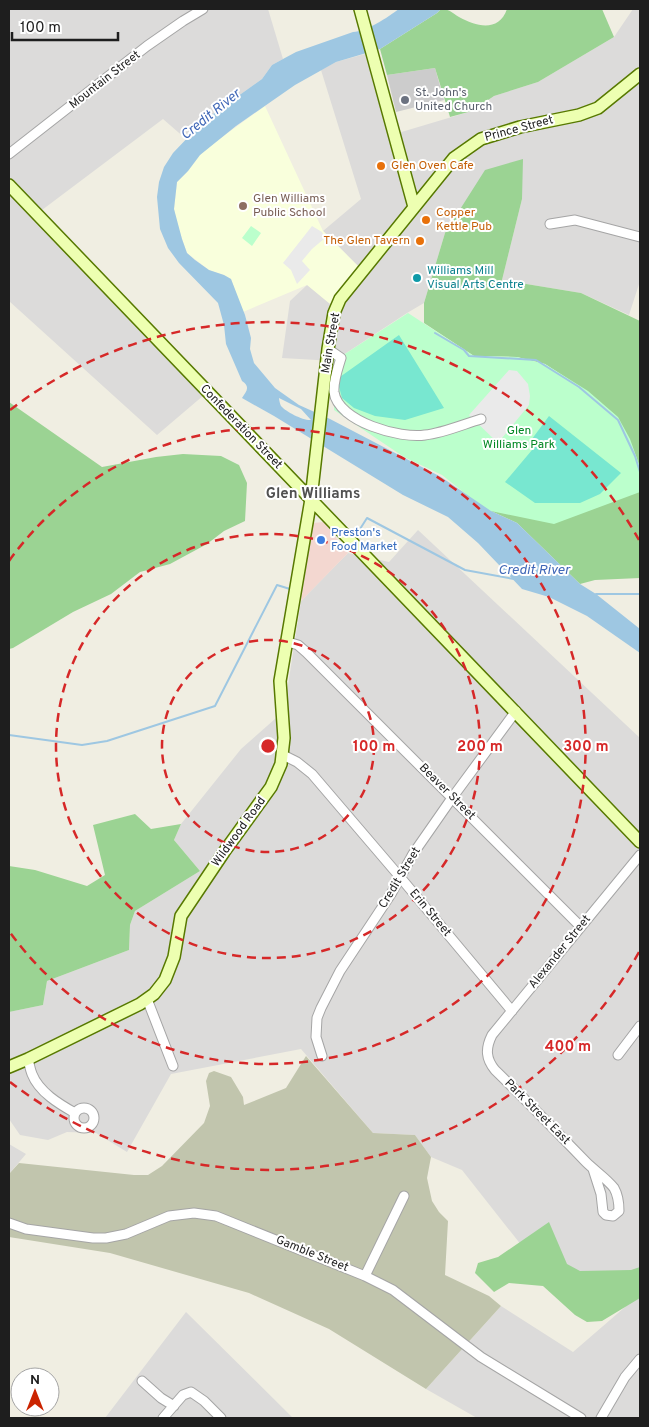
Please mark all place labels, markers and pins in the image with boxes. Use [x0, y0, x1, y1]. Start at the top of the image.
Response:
place label: St. John's United Church [415, 85, 492, 115]
marker: St. John's United Church [399, 94, 411, 106]
place label: Glen Oven Cafe [391, 158, 474, 174]
marker: Glen Oven Cafe [375, 160, 387, 172]
place label: Glen Williams Public School [253, 191, 326, 221]
marker: Glen Williams Public School [237, 200, 249, 212]
place label: Copper Kettle Pub [436, 205, 492, 235]
marker: Copper Kettle Pub [420, 214, 432, 226]
place label: The Glen Tavern [323, 233, 410, 249]
marker: The Glen Tavern [414, 235, 426, 247]
place label: Williams Mill Visual Arts Centre [427, 263, 524, 293]
marker: Williams Mill Visual Arts Centre [411, 272, 423, 284]
place label: Preston's Food Market [331, 525, 397, 555]
marker: Preston's Food Market [315, 534, 327, 546]
centre of rings [259, 737, 277, 755]

